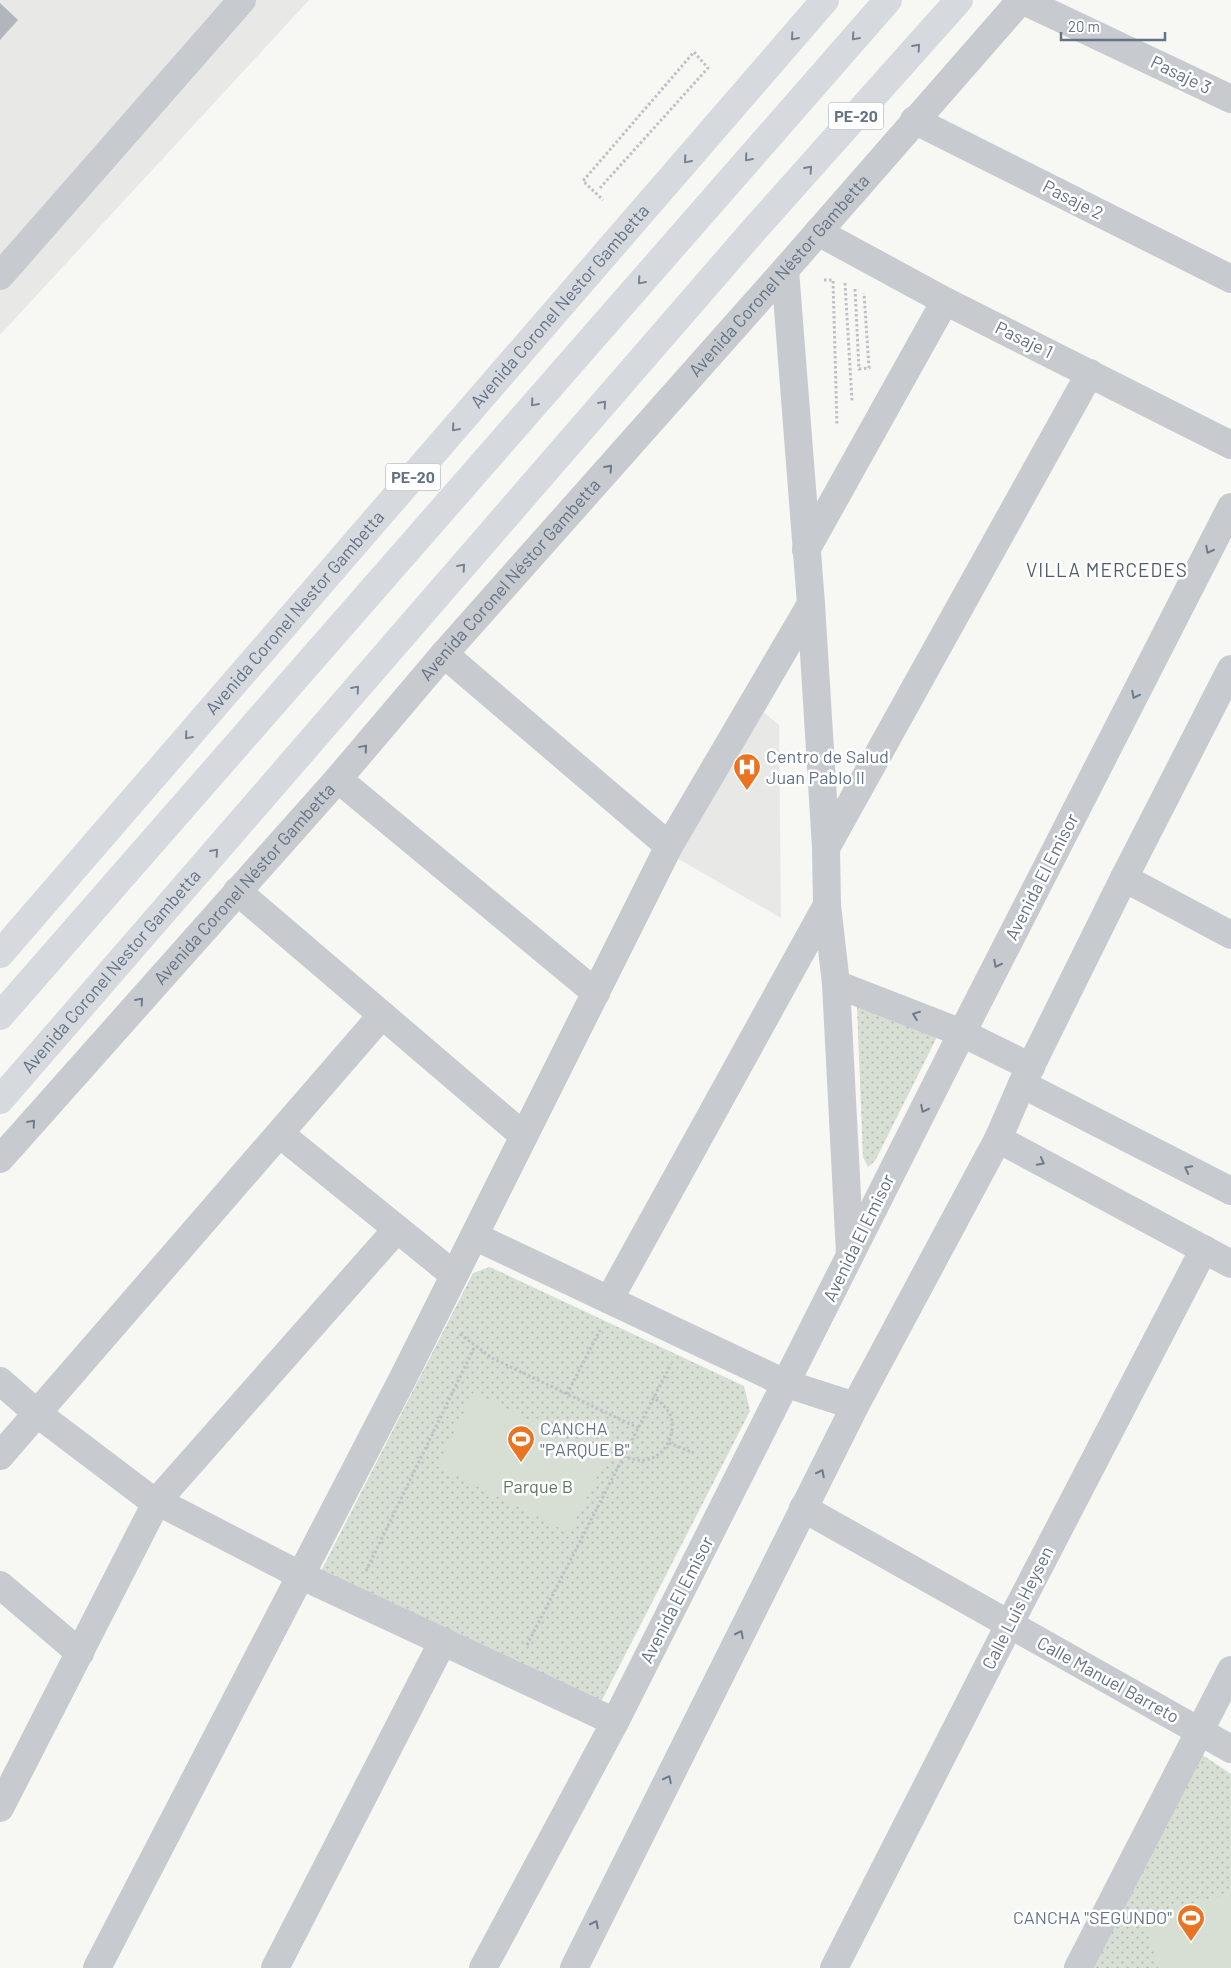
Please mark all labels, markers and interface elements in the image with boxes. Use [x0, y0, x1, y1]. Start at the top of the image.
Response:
scale bar [1061, 10, 1165, 42]
text: 20 m [1068, 17, 1100, 35]
one-way arrow [790, 31, 799, 40]
one-way arrow [852, 31, 861, 40]
one-way arrow [911, 44, 920, 53]
street label: Pasaje 3 [1148, 50, 1215, 98]
road number: PE-20 [828, 102, 884, 130]
one-way arrow [745, 153, 754, 162]
one-way arrow [684, 154, 693, 163]
one-way arrow [803, 165, 812, 174]
street label: Avenida Coronel Néstor Gambetta [684, 169, 874, 381]
street label: Pasaje 2 [1040, 175, 1107, 224]
street label: Avenida Coronel Nestor Gambetta [465, 200, 653, 412]
one-way arrow [638, 275, 647, 284]
street label: Pasaje 1 [992, 316, 1057, 362]
one-way arrow [531, 398, 540, 407]
one-way arrow [598, 401, 607, 410]
one-way arrow [452, 423, 461, 432]
road number: PE-20 [386, 464, 440, 491]
one-way arrow [604, 465, 613, 474]
street label: Avenida Coronel Néstor Gambetta [414, 474, 605, 685]
street label: Avenida Coronel Nestor Gambetta [200, 506, 388, 719]
one-way arrow [1205, 545, 1215, 554]
district label: VILLA MERCEDES [1026, 558, 1188, 581]
one-way arrow [457, 563, 466, 572]
one-way arrow [350, 686, 359, 695]
one-way arrow [1131, 689, 1141, 698]
one-way arrow [185, 731, 194, 740]
one-way arrow [358, 745, 367, 754]
place label: Centro de Salud Juan Pablo II [766, 745, 889, 788]
hospital icon: Centro de Salud Juan Pablo II [732, 752, 762, 791]
street label: Avenida Coronel Néstor Gambetta [148, 778, 339, 989]
street label: Avenida El Emisor [1000, 809, 1083, 944]
one-way arrow [210, 849, 218, 858]
street label: Avenida Coronel Nestor Gambetta [16, 865, 205, 1077]
one-way arrow [993, 959, 1003, 968]
one-way arrow [134, 997, 143, 1006]
one-way arrow [912, 1011, 921, 1022]
one-way arrow [919, 1104, 930, 1113]
one-way arrow [26, 1119, 35, 1128]
one-way arrow [1036, 1155, 1045, 1165]
one-way arrow [1184, 1165, 1193, 1175]
street label: Avenida El Emisor [818, 1170, 899, 1305]
place label: CANCHA "PARQUE B" [540, 1417, 630, 1460]
sports icon: CANCHA "PARQUE B" [506, 1424, 536, 1463]
one-way arrow [815, 1469, 825, 1478]
park label: Parque B [503, 1475, 573, 1497]
street label: Avenida El Emisor [635, 1532, 718, 1667]
street label: Calle Luis Heysen [977, 1542, 1058, 1673]
one-way arrow [734, 1630, 744, 1639]
street label: Calle Manuel Barreto [1034, 1631, 1183, 1727]
one-way arrow [662, 1775, 672, 1784]
sports icon: CANCHA "SEGUNDO" [1176, 1903, 1206, 1942]
place label: CANCHA "SEGUNDO" [1013, 1906, 1172, 1928]
one-way arrow [589, 1921, 599, 1930]

